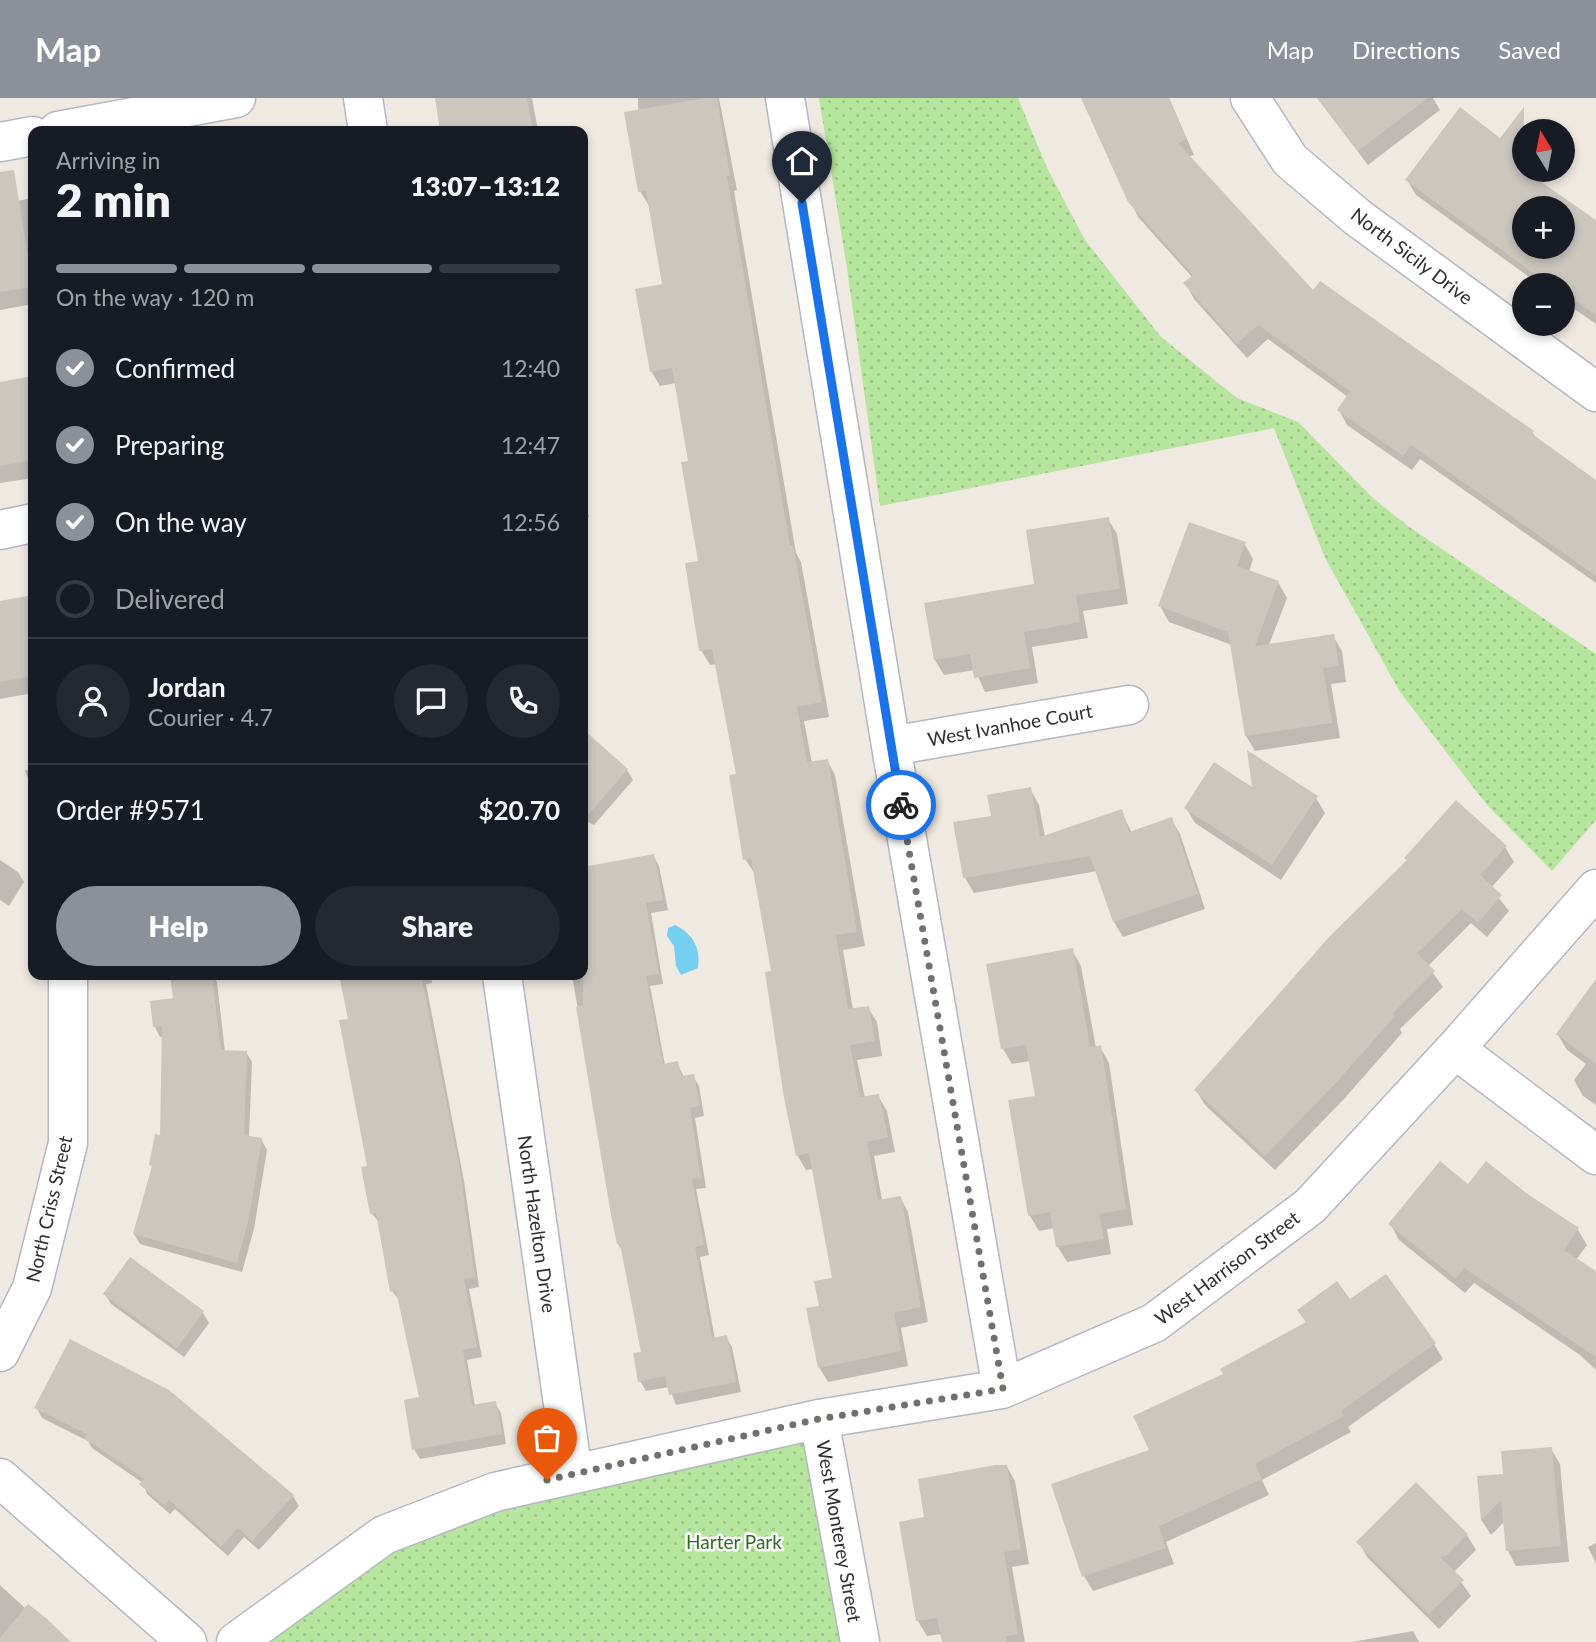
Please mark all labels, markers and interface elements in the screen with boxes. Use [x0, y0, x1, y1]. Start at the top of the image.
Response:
text: Map [35, 29, 101, 69]
text: Map [1267, 35, 1314, 64]
text: Directions [1352, 35, 1460, 64]
text: Saved [1498, 35, 1561, 64]
north arrow [1512, 119, 1575, 182]
map controls [1512, 119, 1575, 336]
pin [772, 131, 832, 203]
icon: home [783, 142, 821, 180]
text: Arriving in [56, 146, 160, 174]
text: 13:07–13:12 [410, 170, 560, 202]
text: 2 min [56, 172, 171, 227]
button: + [1512, 196, 1575, 259]
street label: North Sicily Drive [1347, 202, 1478, 309]
button: − [1512, 273, 1575, 336]
text: On the way · 120 m [56, 283, 255, 311]
icon: check [56, 349, 94, 387]
text: Confirmed [115, 352, 235, 384]
text: 12:40 [501, 354, 560, 382]
icon: check [56, 426, 94, 464]
text: Preparing [115, 429, 224, 461]
text: 12:47 [501, 431, 560, 459]
icon: check [56, 503, 94, 541]
text: On the way [115, 506, 247, 538]
text: 12:56 [501, 508, 560, 536]
text: Delivered [115, 583, 225, 615]
button: person [56, 664, 130, 738]
button: chat [394, 664, 468, 738]
button: phone [486, 664, 560, 738]
text: Jordan [148, 671, 226, 703]
street label: West Ivanhoe Court [926, 699, 1094, 750]
text: Courier · 4.7 [148, 703, 273, 731]
courier [866, 770, 936, 840]
icon: bike [882, 786, 920, 824]
text: Order #9571 [56, 794, 205, 826]
text: $20.70 [478, 794, 560, 826]
button: Help [56, 886, 301, 966]
button: Share [315, 886, 560, 966]
street label: North Criss Street [20, 1133, 77, 1284]
street label: North Hazelton Drive [514, 1134, 561, 1314]
street label: West Harrison Street [1150, 1206, 1304, 1329]
pin [517, 1408, 577, 1480]
icon: bag [528, 1419, 566, 1457]
street label: West Monterey Street [812, 1438, 867, 1624]
park label: Harter Park [686, 1530, 782, 1553]

